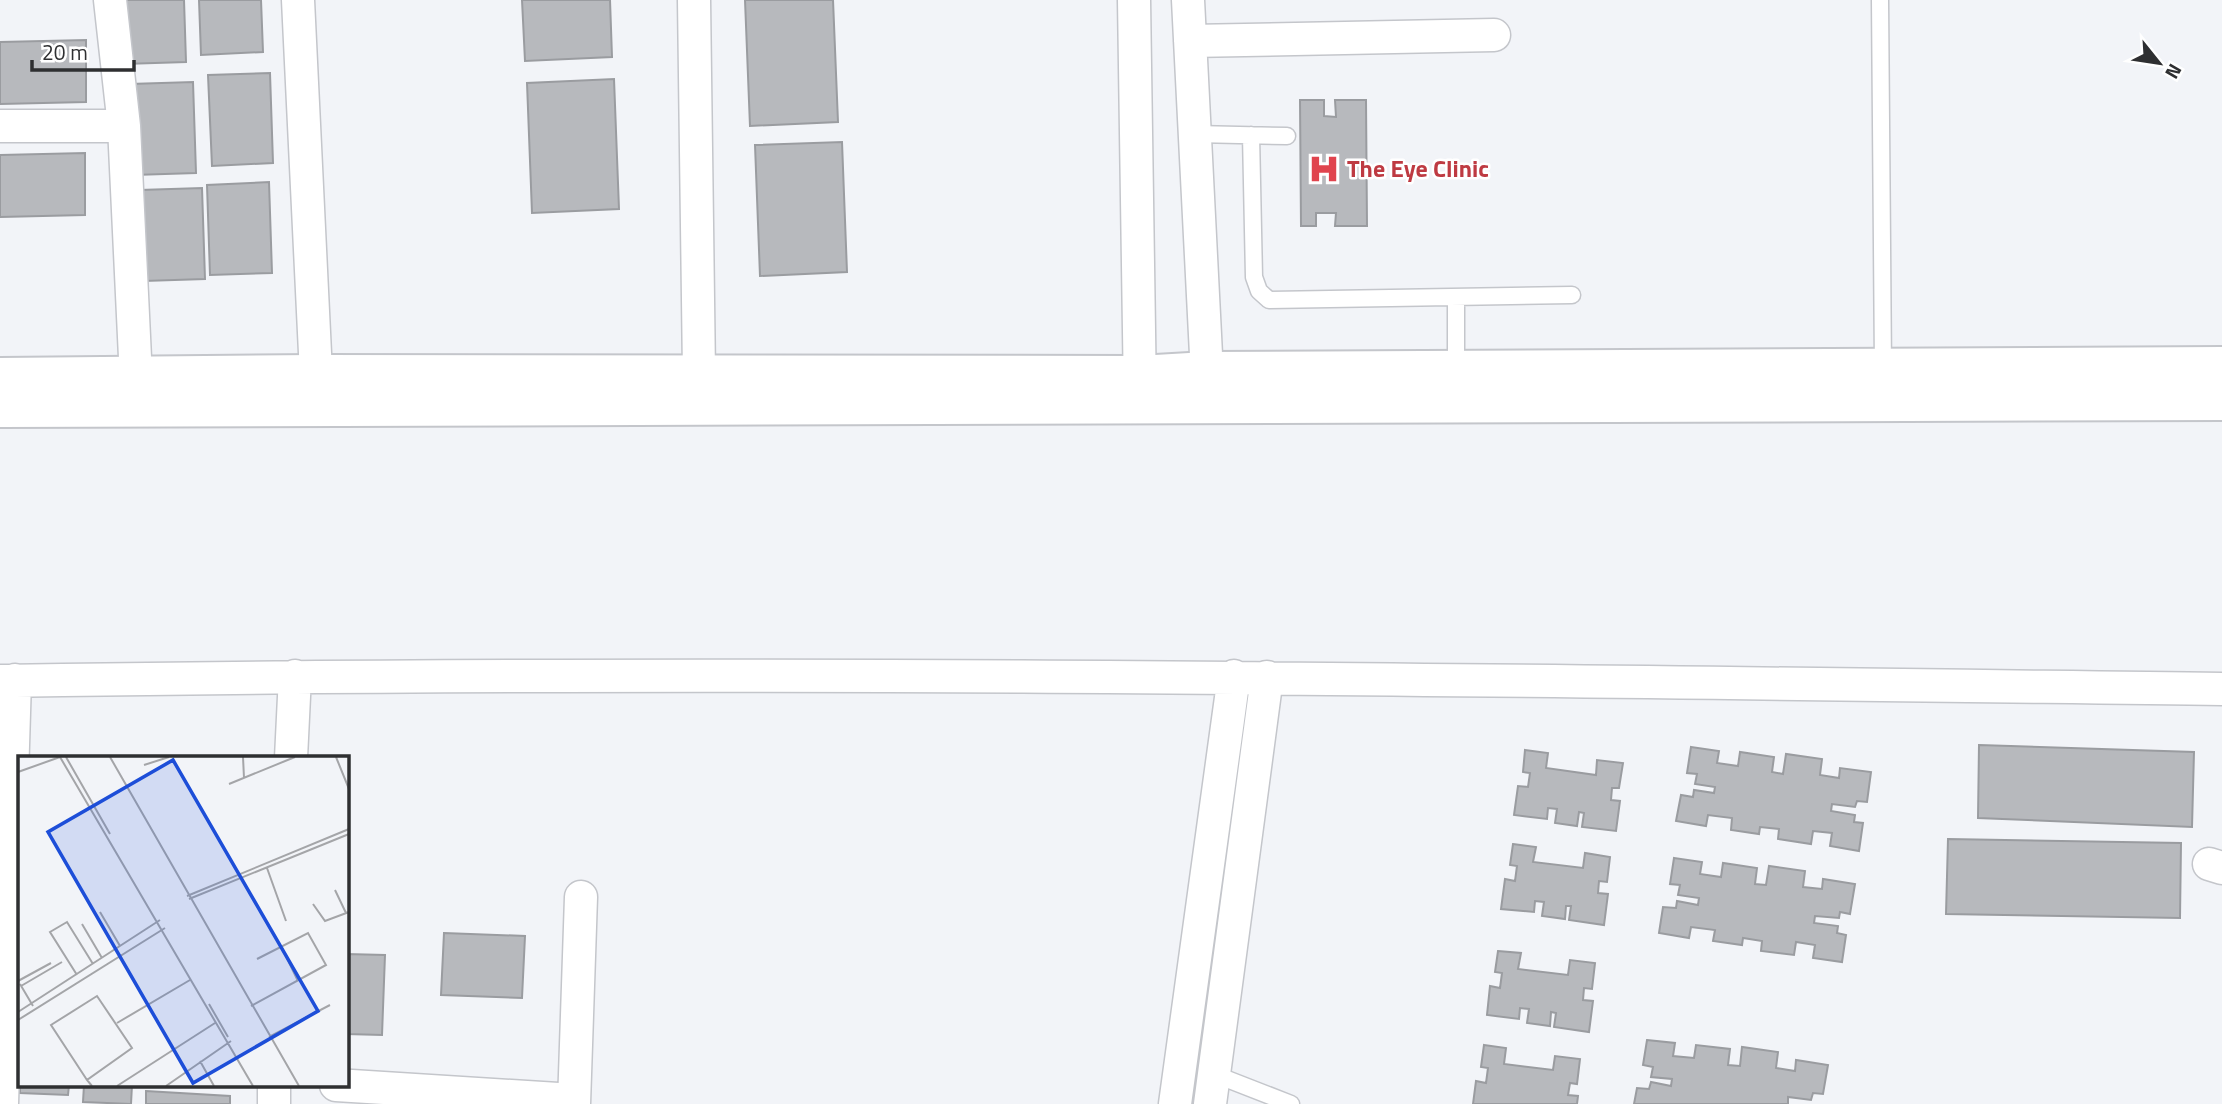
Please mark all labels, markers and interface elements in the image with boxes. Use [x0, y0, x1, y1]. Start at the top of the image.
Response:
scale bar [32, 28, 133, 72]
north arrow [2124, 28, 2194, 98]
text: 20 m [42, 36, 88, 68]
text: N [2158, 59, 2190, 85]
place label: The Eye Clinic [1347, 150, 1489, 186]
hospital icon: The Eye Clinic [1307, 152, 1341, 186]
inset map [18, 756, 348, 1086]

